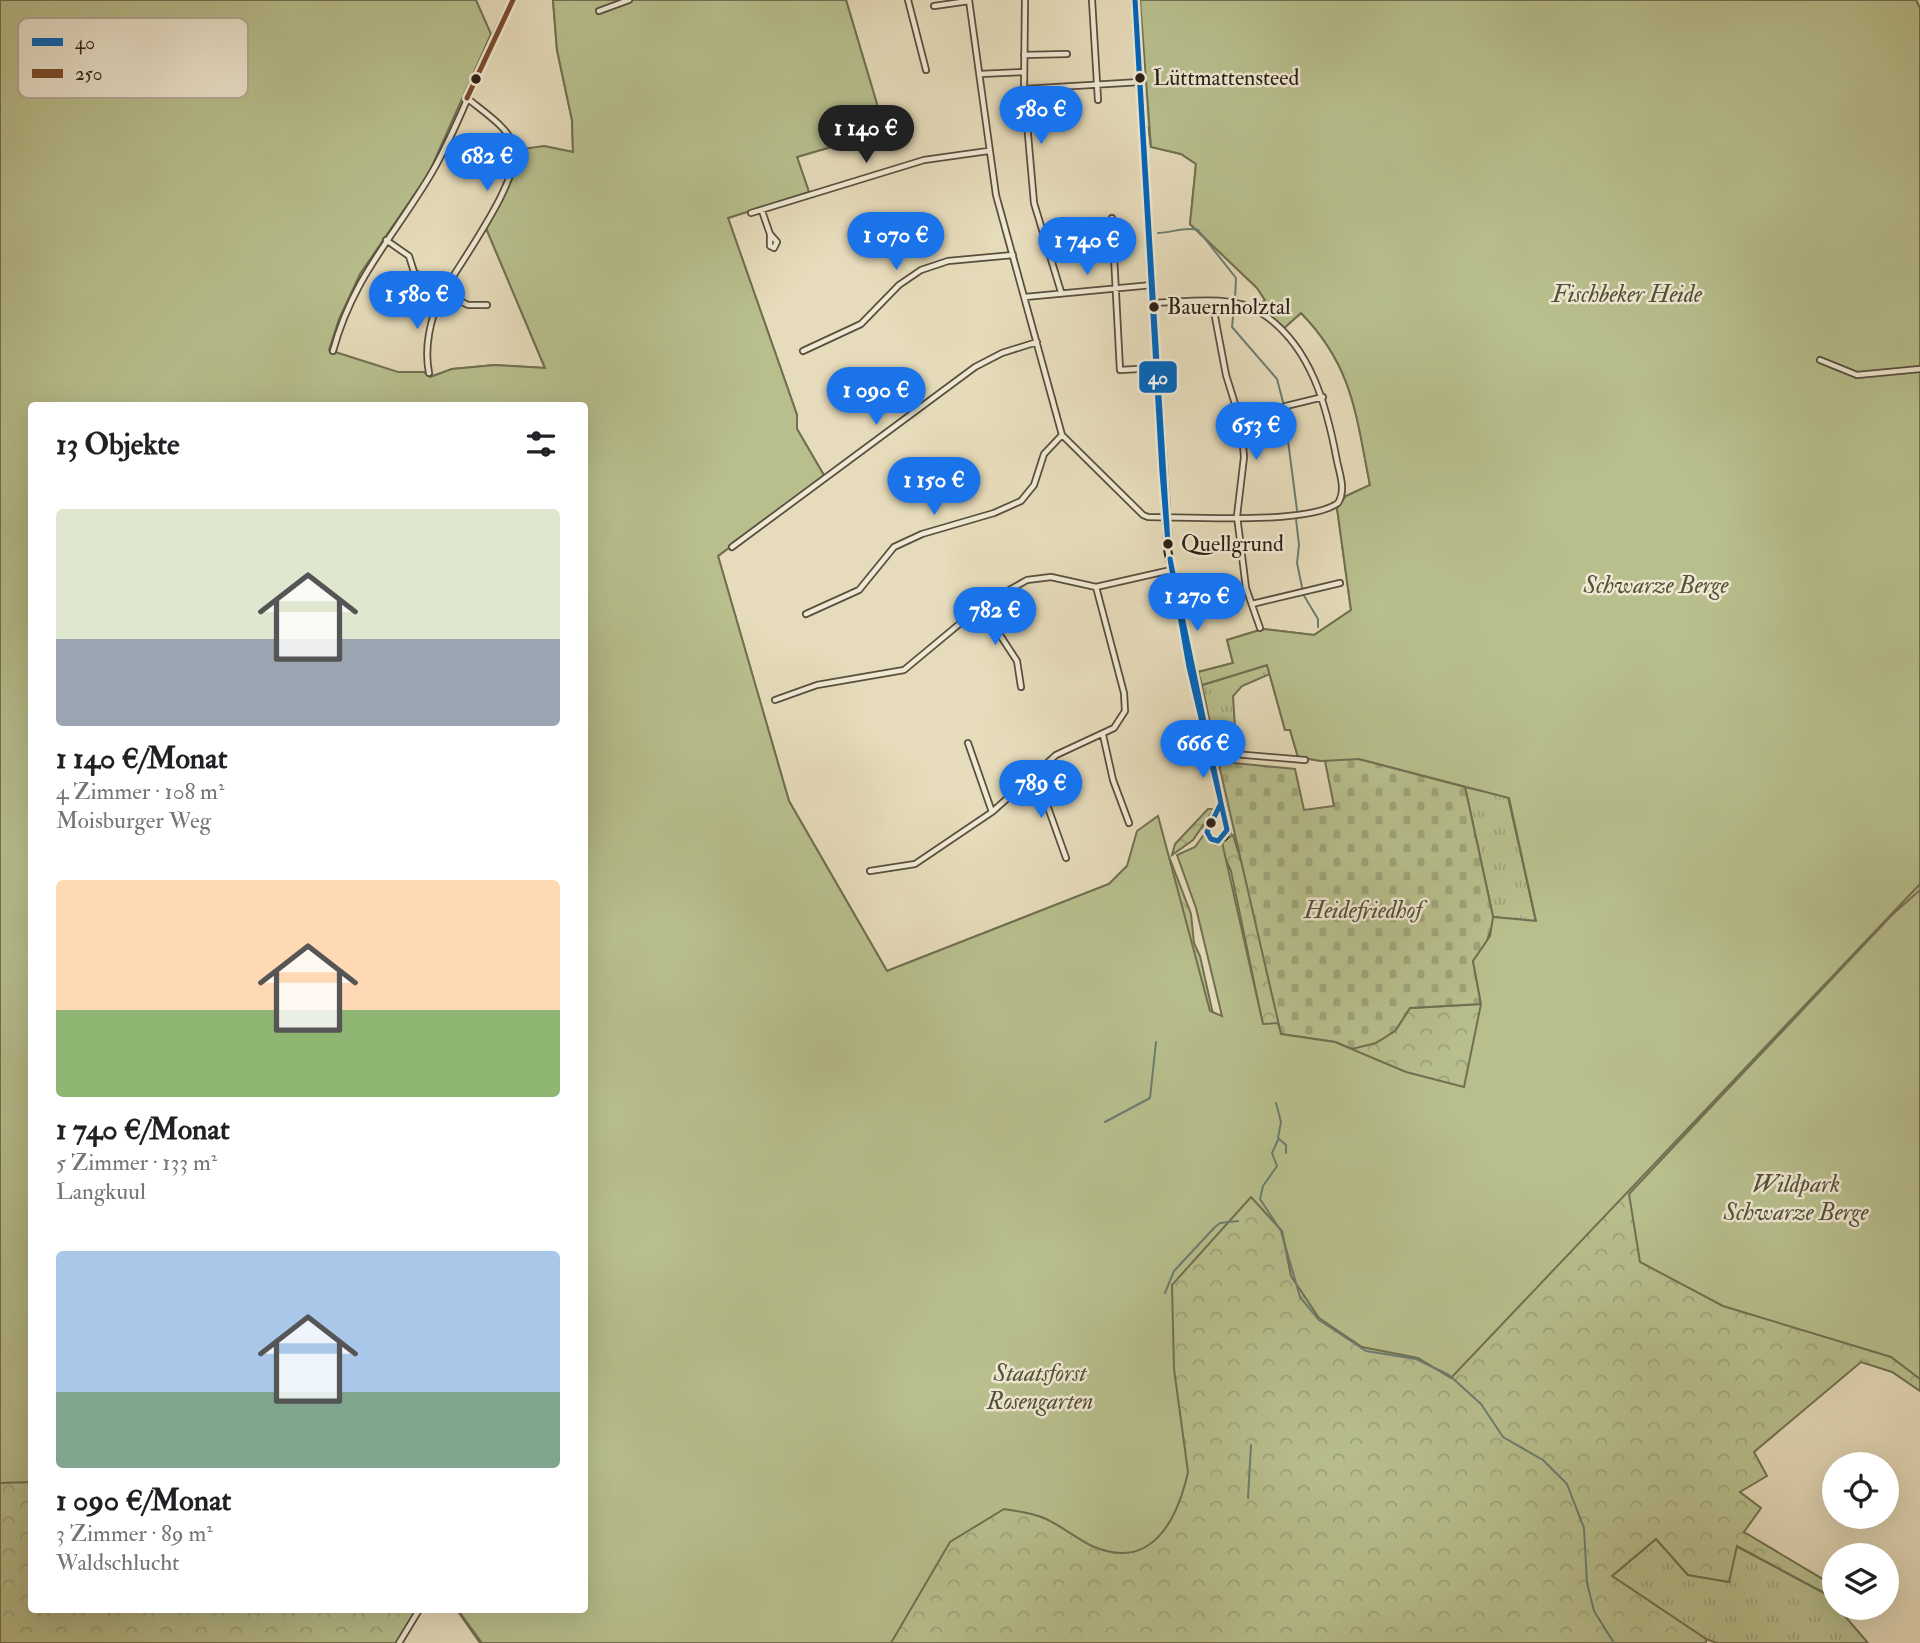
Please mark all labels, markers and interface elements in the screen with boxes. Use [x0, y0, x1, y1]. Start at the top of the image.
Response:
legend [18, 18, 248, 98]
text: 40 [75, 31, 95, 55]
text: 250 [75, 62, 103, 86]
place label: Lüttmattensteed [1153, 64, 1300, 92]
marker: Lüttmattensteed [1133, 71, 1147, 85]
unlabelled marker [469, 72, 483, 86]
pin: 580 € [992, 86, 1090, 146]
text: 580 € [1016, 94, 1067, 123]
pin: 1 140 € [801, 106, 931, 165]
text: 1 140 € [834, 113, 898, 142]
pin: 682 € [438, 134, 536, 193]
text: 682 € [461, 141, 513, 170]
pin: 1 070 € [831, 212, 961, 272]
pin: 1 740 € [1022, 218, 1152, 277]
text: 1 070 € [863, 220, 929, 249]
text: 1 740 € [1054, 225, 1120, 254]
pin: 1 580 € [352, 272, 482, 331]
text: 1 580 € [385, 279, 449, 308]
park label: Fischbeker Heide [1551, 279, 1703, 310]
place label: Bauernholztal [1167, 293, 1291, 321]
marker: Bauernholztal [1147, 300, 1161, 314]
line badge: 40 [1138, 360, 1178, 394]
text: 40 [1147, 366, 1168, 390]
pin: 1 090 € [811, 368, 941, 427]
text: 1 090 € [843, 375, 909, 404]
pin: 653 € [1207, 402, 1305, 462]
text: 653 € [1232, 410, 1280, 439]
icon: filters [522, 425, 560, 463]
text: 13 Objekte [56, 426, 180, 463]
pin: 1 150 € [869, 458, 999, 517]
text: 1 150 € [903, 465, 965, 494]
place label: Quellgrund [1181, 530, 1284, 558]
marker: Quellgrund [1161, 537, 1175, 551]
icon: home [245, 554, 371, 680]
park label: Schwarze Berge [1582, 570, 1730, 601]
pin: 1 270 € [1132, 574, 1262, 633]
text: 1 270 € [1164, 581, 1230, 610]
pin: 782 € [946, 588, 1044, 647]
text: 782 € [969, 595, 1021, 624]
pin: 666 € [1154, 720, 1252, 780]
text: 666 € [1176, 728, 1230, 757]
text: 1 140 €/Monat [56, 740, 227, 777]
pin: 789 € [992, 760, 1090, 820]
text: 789 € [1015, 768, 1067, 797]
text: 4 Zimmer · 108 m² [56, 777, 224, 806]
text: Moisburger Weg [56, 806, 211, 835]
unlabelled marker [1204, 816, 1218, 830]
park label: Heidefriedhof [1303, 895, 1428, 926]
icon: home [245, 925, 371, 1051]
text: 1 740 €/Monat [56, 1111, 230, 1148]
text: 5 Zimmer · 133 m² [56, 1148, 217, 1177]
park label: Wildpark Schwarze Berge [1722, 1169, 1870, 1228]
text: Langkuul [56, 1177, 146, 1206]
icon: home [245, 1296, 371, 1422]
park label: Staatsforst Rosengarten [986, 1358, 1093, 1417]
map controls [1822, 1452, 1899, 1620]
button: locate [1822, 1452, 1899, 1529]
text: 1 090 €/Monat [56, 1482, 231, 1519]
text: 3 Zimmer · 89 m² [56, 1519, 213, 1548]
button: layers [1822, 1543, 1899, 1620]
text: Waldschlucht [56, 1548, 180, 1577]

